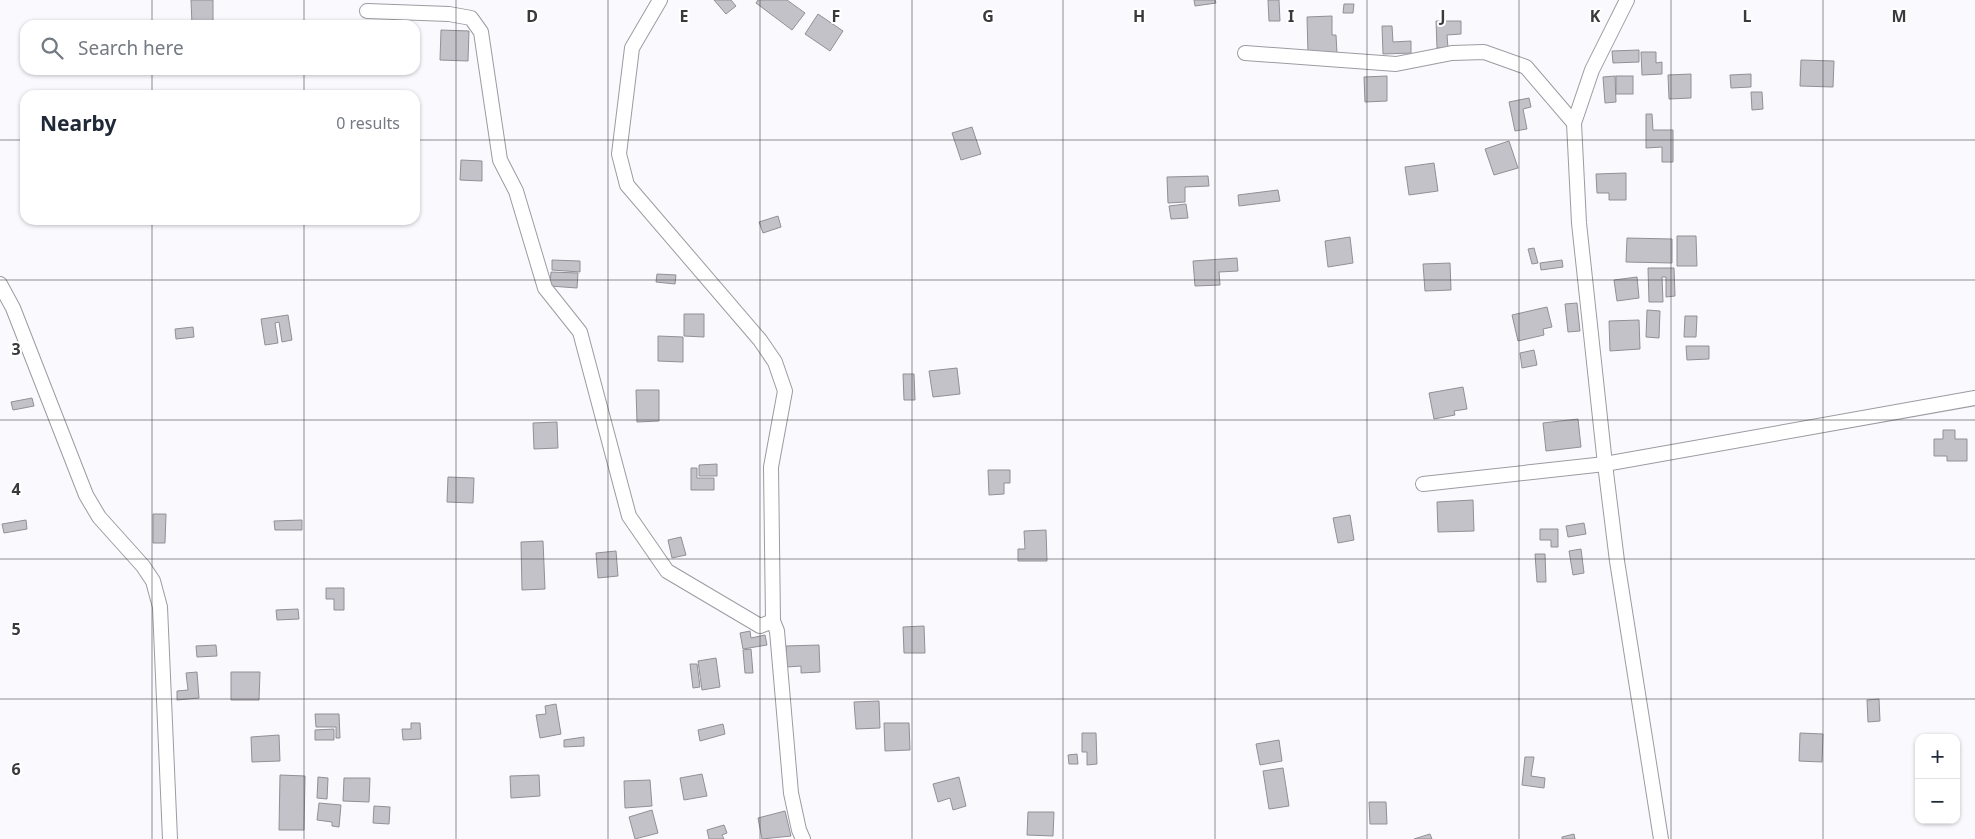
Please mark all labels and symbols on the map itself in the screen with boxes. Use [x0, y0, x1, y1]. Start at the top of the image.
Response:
text: D [526, 5, 538, 27]
text: E [680, 5, 689, 27]
text: F [832, 5, 840, 27]
text: G [982, 5, 994, 27]
text: H [1133, 5, 1145, 27]
text: I [1288, 5, 1294, 27]
text: J [1438, 5, 1446, 27]
text: K [1590, 5, 1601, 27]
text: L [1743, 5, 1752, 27]
text: M [1891, 5, 1907, 27]
text: 3 [11, 338, 21, 360]
text: 4 [11, 478, 21, 500]
text: 5 [11, 618, 21, 640]
text: 6 [11, 758, 21, 780]

